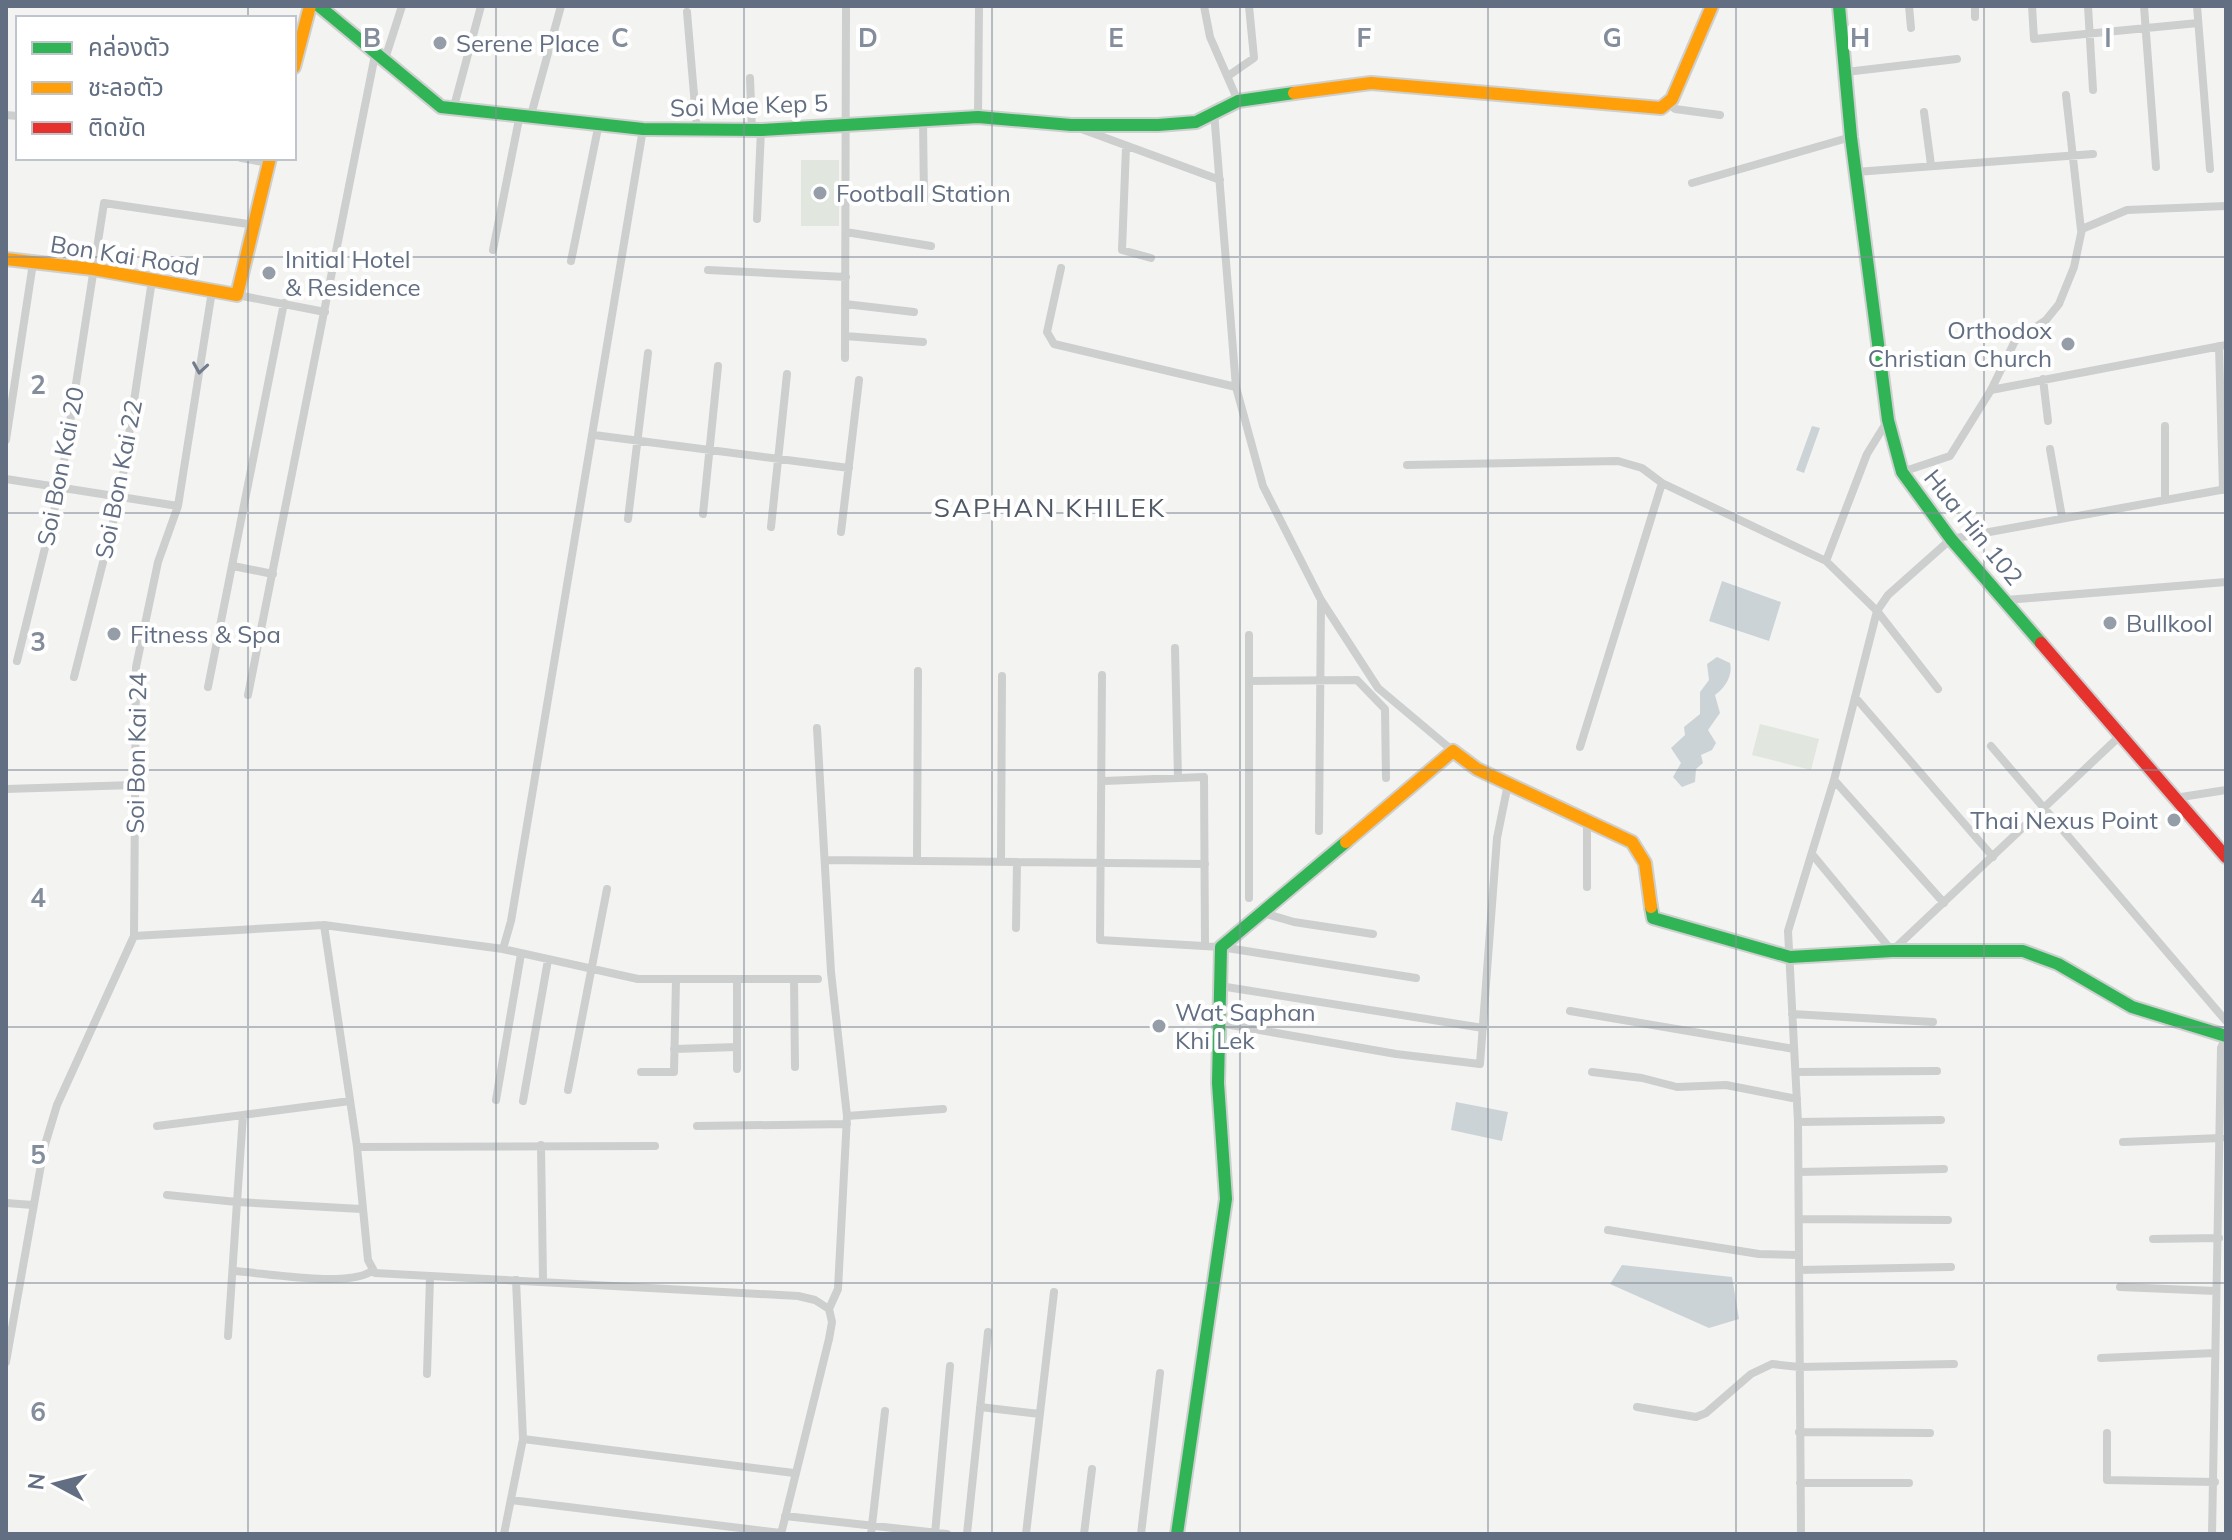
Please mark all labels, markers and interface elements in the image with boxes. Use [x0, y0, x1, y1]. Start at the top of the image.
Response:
legend [16, 16, 296, 160]
text: B [363, 21, 381, 54]
text: C [611, 21, 629, 54]
text: D [858, 21, 878, 54]
text: E [1108, 21, 1124, 54]
text: F [1357, 21, 1372, 54]
text: G [1602, 21, 1622, 54]
text: H [1850, 21, 1870, 54]
text: I [2104, 21, 2112, 54]
place label: Serene Place [456, 28, 599, 58]
text: คล่องตัว [88, 32, 170, 62]
marker: Serene Place [431, 34, 449, 52]
text: ชะลอตัว [88, 72, 164, 102]
street label: Soi Mae Kep 5 [670, 87, 828, 123]
text: ติดขัด [88, 112, 146, 142]
place label: Football Station [836, 178, 1011, 208]
marker: Football Station [811, 184, 829, 202]
street label: Bon Kai Road [48, 228, 202, 282]
place label: Initial Hotel & Residence [285, 244, 421, 302]
marker: Initial Hotel & Residence [260, 264, 278, 282]
place label: Orthodox Christian Church [1868, 315, 2052, 373]
marker: Orthodox Christian Church [2059, 335, 2077, 353]
one-way arrow [192, 361, 209, 375]
street label: Soi Bon Kai 20 [30, 384, 90, 548]
street label: Soi Bon Kai 22 [88, 397, 148, 561]
street label: Hua Hin 102 [1918, 463, 2030, 591]
district label: SAPHAN KHILEK [934, 491, 1166, 524]
place label: Bullkool [2126, 608, 2213, 638]
marker: Bullkool [2101, 614, 2119, 632]
place label: Fitness & Spa [130, 619, 281, 649]
text: 3 [30, 625, 46, 658]
marker: Fitness & Spa [105, 625, 123, 643]
street label: Soi Bon Kai 24 [120, 672, 152, 834]
place label: Thai Nexus Point [1970, 805, 2158, 835]
marker: Thai Nexus Point [2165, 811, 2183, 829]
text: 4 [30, 881, 46, 914]
place label: Wat Saphan Khi Lek [1175, 997, 1316, 1055]
marker: Wat Saphan Khi Lek [1150, 1017, 1168, 1035]
text: 5 [30, 1138, 46, 1171]
text: 6 [30, 1395, 46, 1428]
north arrow [16, 1444, 96, 1524]
text: N [21, 1472, 51, 1492]

